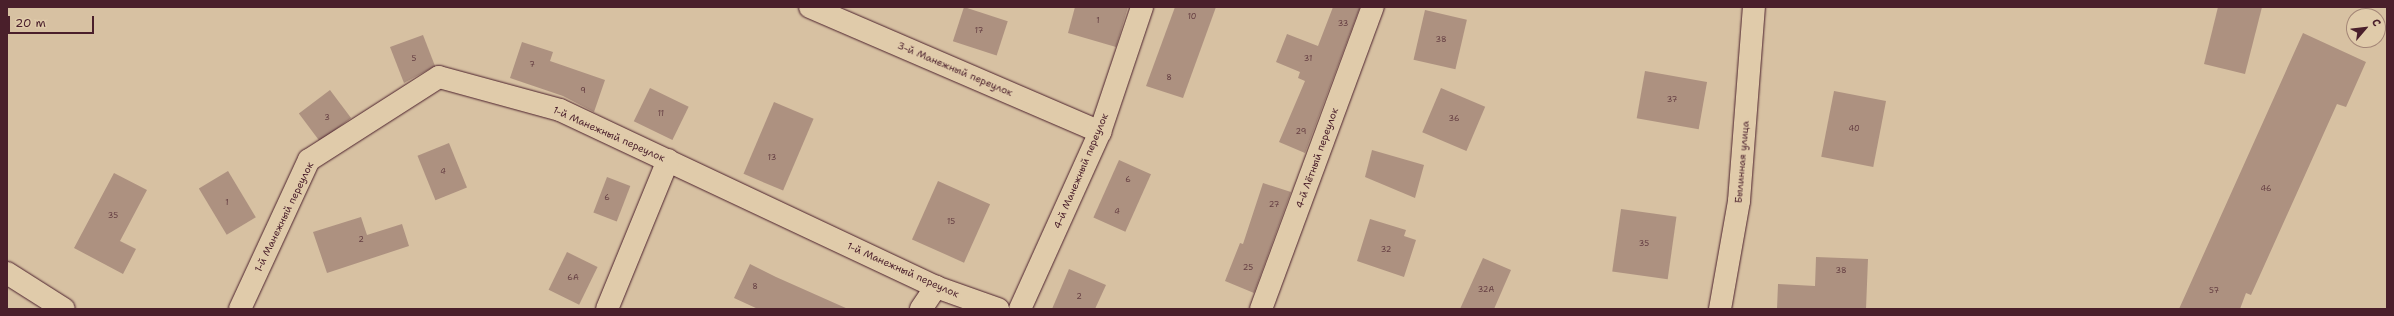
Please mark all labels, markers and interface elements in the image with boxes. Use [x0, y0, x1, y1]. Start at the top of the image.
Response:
scale bar [10, 8, 96, 34]
north arrow [2346, 8, 2386, 48]
house number: 10 [1188, 12, 1196, 22]
text: 20 m [15, 15, 46, 31]
house number: 1 [1096, 16, 1100, 26]
text: С [2368, 16, 2384, 29]
house number: 33 [1338, 19, 1348, 29]
house number: 17 [975, 26, 983, 36]
house number: 38 [1436, 35, 1446, 45]
street label: 3-й Манежный переулок [896, 39, 1014, 99]
house number: 5 [412, 54, 416, 64]
house number: 31 [1304, 54, 1312, 64]
house number: 7 [529, 60, 535, 70]
house number: 8 [1166, 73, 1172, 83]
house number: 9 [580, 86, 586, 96]
house number: 37 [1667, 95, 1677, 105]
street label: 1-й Манежный переулок [551, 104, 667, 164]
street label: 4-й Лётный переулок [1293, 106, 1341, 210]
house number: 11 [658, 109, 664, 119]
street label: 4-й Манежный переулок [1051, 111, 1111, 231]
house number: 3 [324, 113, 330, 123]
house number: 36 [1449, 114, 1459, 124]
street label: Былинная улица [1732, 120, 1752, 204]
house number: 40 [1848, 124, 1860, 134]
house number: 29 [1296, 127, 1306, 137]
house number: 13 [768, 153, 776, 163]
street label: 1-й Манежный переулок [252, 160, 316, 274]
house number: 4 [440, 167, 446, 177]
house number: 6 [1125, 175, 1131, 185]
house number: 46 [2260, 184, 2272, 194]
house number: 6 [604, 193, 610, 203]
house number: 1 [225, 198, 229, 208]
house number: 27 [1269, 200, 1279, 210]
house number: 4 [1114, 207, 1120, 217]
house number: 35 [108, 211, 118, 221]
house number: 15 [947, 217, 955, 227]
house number: 2 [358, 235, 364, 245]
house number: 35 [1639, 239, 1649, 249]
street label: 1-й Манежный переулок [845, 240, 961, 300]
house number: 32 [1381, 245, 1391, 255]
house number: 25 [1243, 263, 1253, 273]
house number: 38 [1836, 266, 1846, 276]
house number: 6А [567, 273, 579, 283]
house number: 8 [752, 282, 758, 292]
house number: 32А [1478, 285, 1494, 295]
house number: 57 [2209, 286, 2219, 296]
house number: 2 [1076, 292, 1082, 302]

